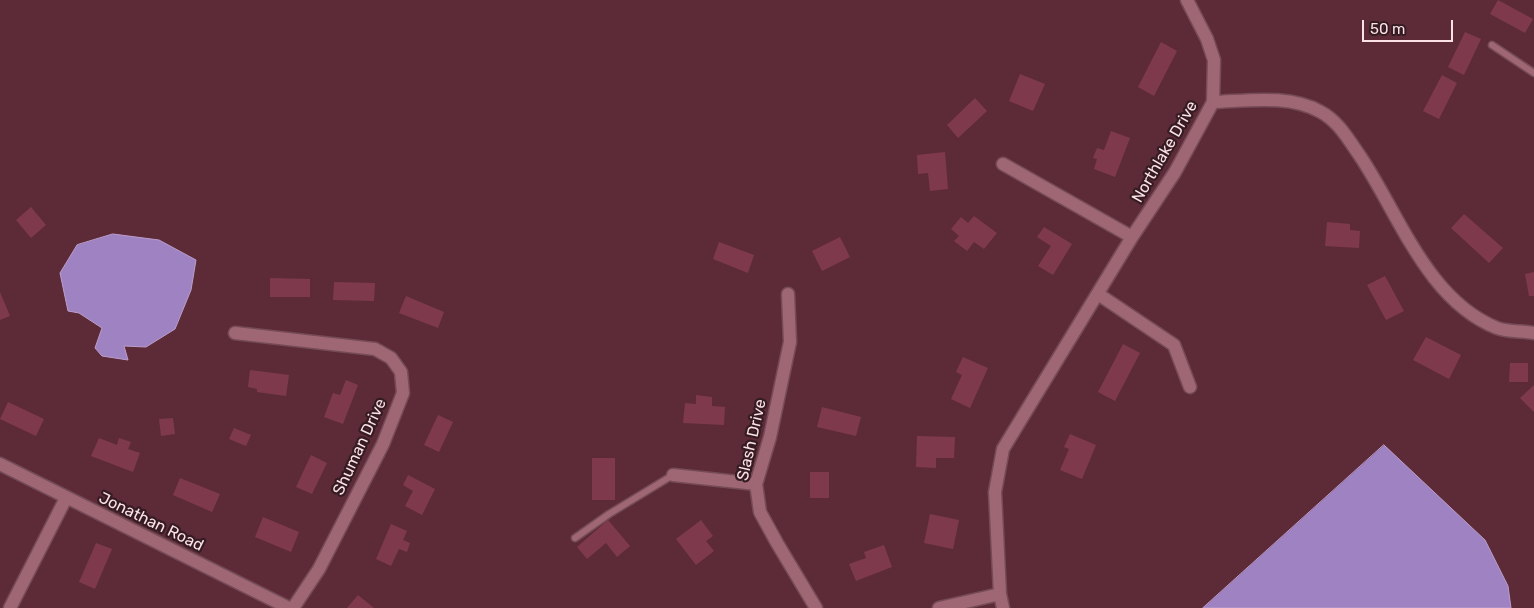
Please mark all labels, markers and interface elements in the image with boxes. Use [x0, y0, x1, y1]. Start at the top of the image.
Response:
scale bar [1364, 10, 1455, 42]
text: 50 m [1370, 20, 1405, 38]
street label: Northlake Drive [1128, 98, 1202, 206]
street label: Shuman Drive [329, 396, 391, 498]
street label: Slash Drive [733, 397, 771, 483]
street label: Jonathan Road [95, 488, 207, 556]

